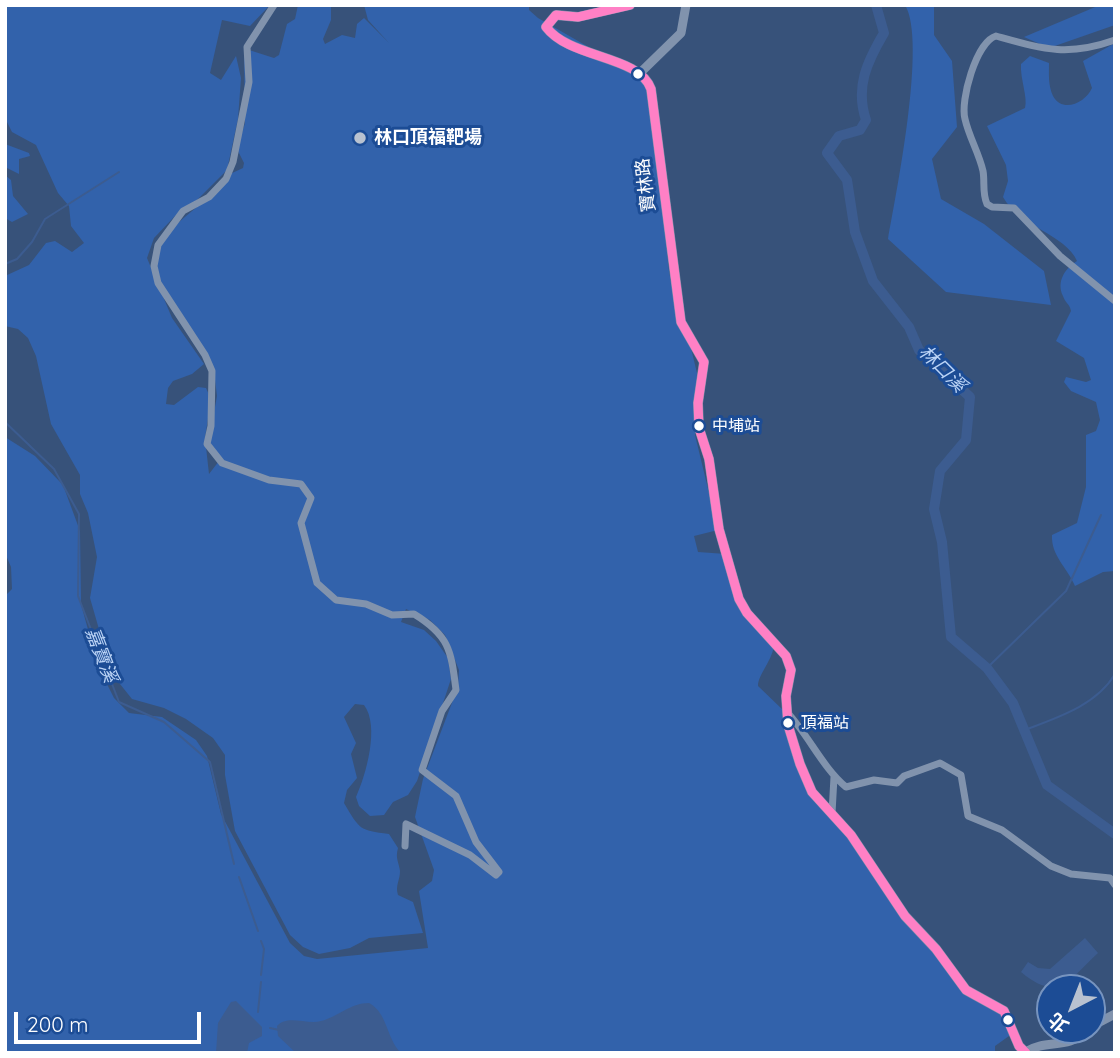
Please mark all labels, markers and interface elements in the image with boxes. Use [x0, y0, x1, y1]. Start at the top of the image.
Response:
unlabelled marker [631, 67, 645, 81]
place label: 林口頂福靶場 [374, 127, 482, 149]
marker: 林口頂福靶場 [352, 130, 368, 146]
street label: 寶林路 [632, 157, 660, 213]
water label: 林口溪 [914, 341, 970, 397]
place label: 中埔站 [712, 416, 760, 436]
marker: 中埔站 [692, 419, 706, 433]
water label: 嘉寶溪 [80, 624, 122, 686]
place label: 頂福站 [801, 713, 849, 733]
marker: 頂福站 [781, 716, 795, 730]
north arrow [1036, 974, 1106, 1044]
scale bar [18, 998, 205, 1042]
text: 北 [1043, 1008, 1073, 1038]
text: 200 m [27, 1011, 89, 1037]
unlabelled marker [1001, 1013, 1015, 1027]

